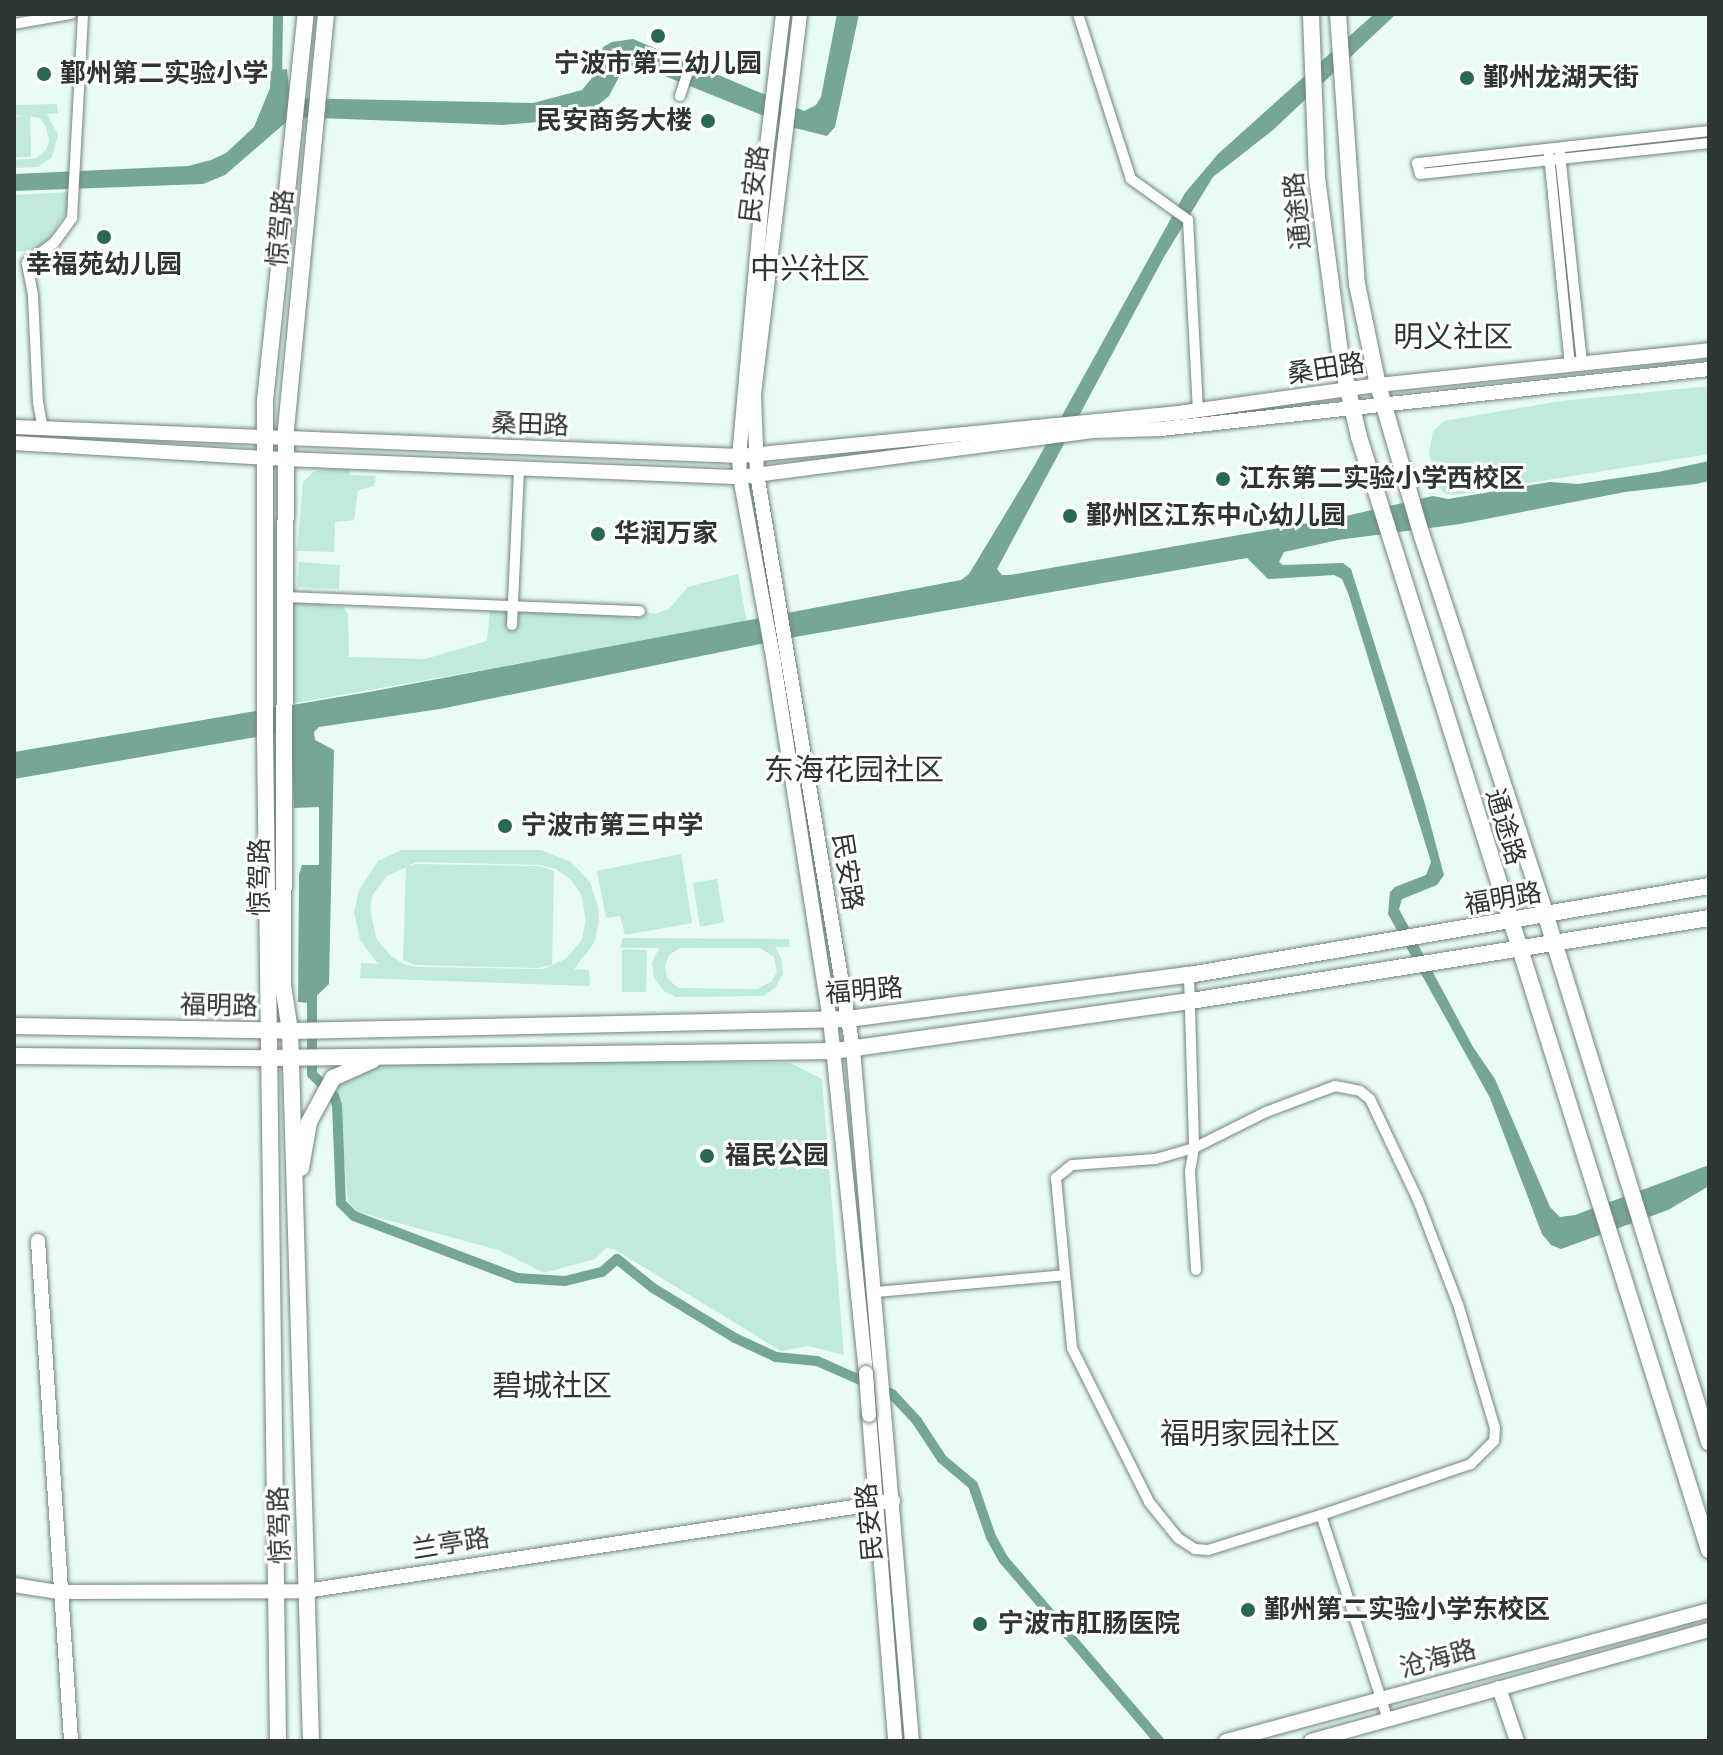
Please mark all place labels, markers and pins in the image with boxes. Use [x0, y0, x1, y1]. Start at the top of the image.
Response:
marker: 宁波市第三幼儿园 [649, 27, 667, 45]
place label: 宁波市第三幼儿园 [554, 48, 762, 80]
place label: 鄞州第二实验小学 [60, 58, 268, 90]
place label: 鄞州龙湖天街 [1483, 62, 1639, 94]
marker: 鄞州第二实验小学 [35, 65, 53, 83]
marker: 鄞州龙湖天街 [1458, 69, 1476, 87]
place label: 民安商务大楼 [536, 105, 692, 137]
marker: 民安商务大楼 [699, 112, 717, 130]
marker: 幸福苑幼儿园 [95, 228, 113, 246]
place label: 幸福苑幼儿园 [26, 249, 182, 281]
place label: 江东第二实验小学西校区 [1239, 463, 1525, 495]
marker: 江东第二实验小学西校区 [1214, 470, 1232, 488]
place label: 鄞州区江东中心幼儿园 [1086, 500, 1346, 532]
marker: 鄞州区江东中心幼儿园 [1061, 507, 1079, 525]
place label: 华润万家 [614, 518, 718, 550]
marker: 华润万家 [589, 525, 607, 543]
place label: 宁波市第三中学 [521, 810, 703, 842]
marker: 宁波市第三中学 [496, 817, 514, 835]
place label: 福民公园 [725, 1140, 829, 1172]
marker: 福民公园 [696, 1145, 718, 1167]
place label: 鄞州第二实验小学东校区 [1264, 1594, 1550, 1626]
marker: 鄞州第二实验小学东校区 [1239, 1601, 1257, 1619]
place label: 宁波市肛肠医院 [998, 1608, 1180, 1640]
marker: 宁波市肛肠医院 [969, 1613, 991, 1635]

